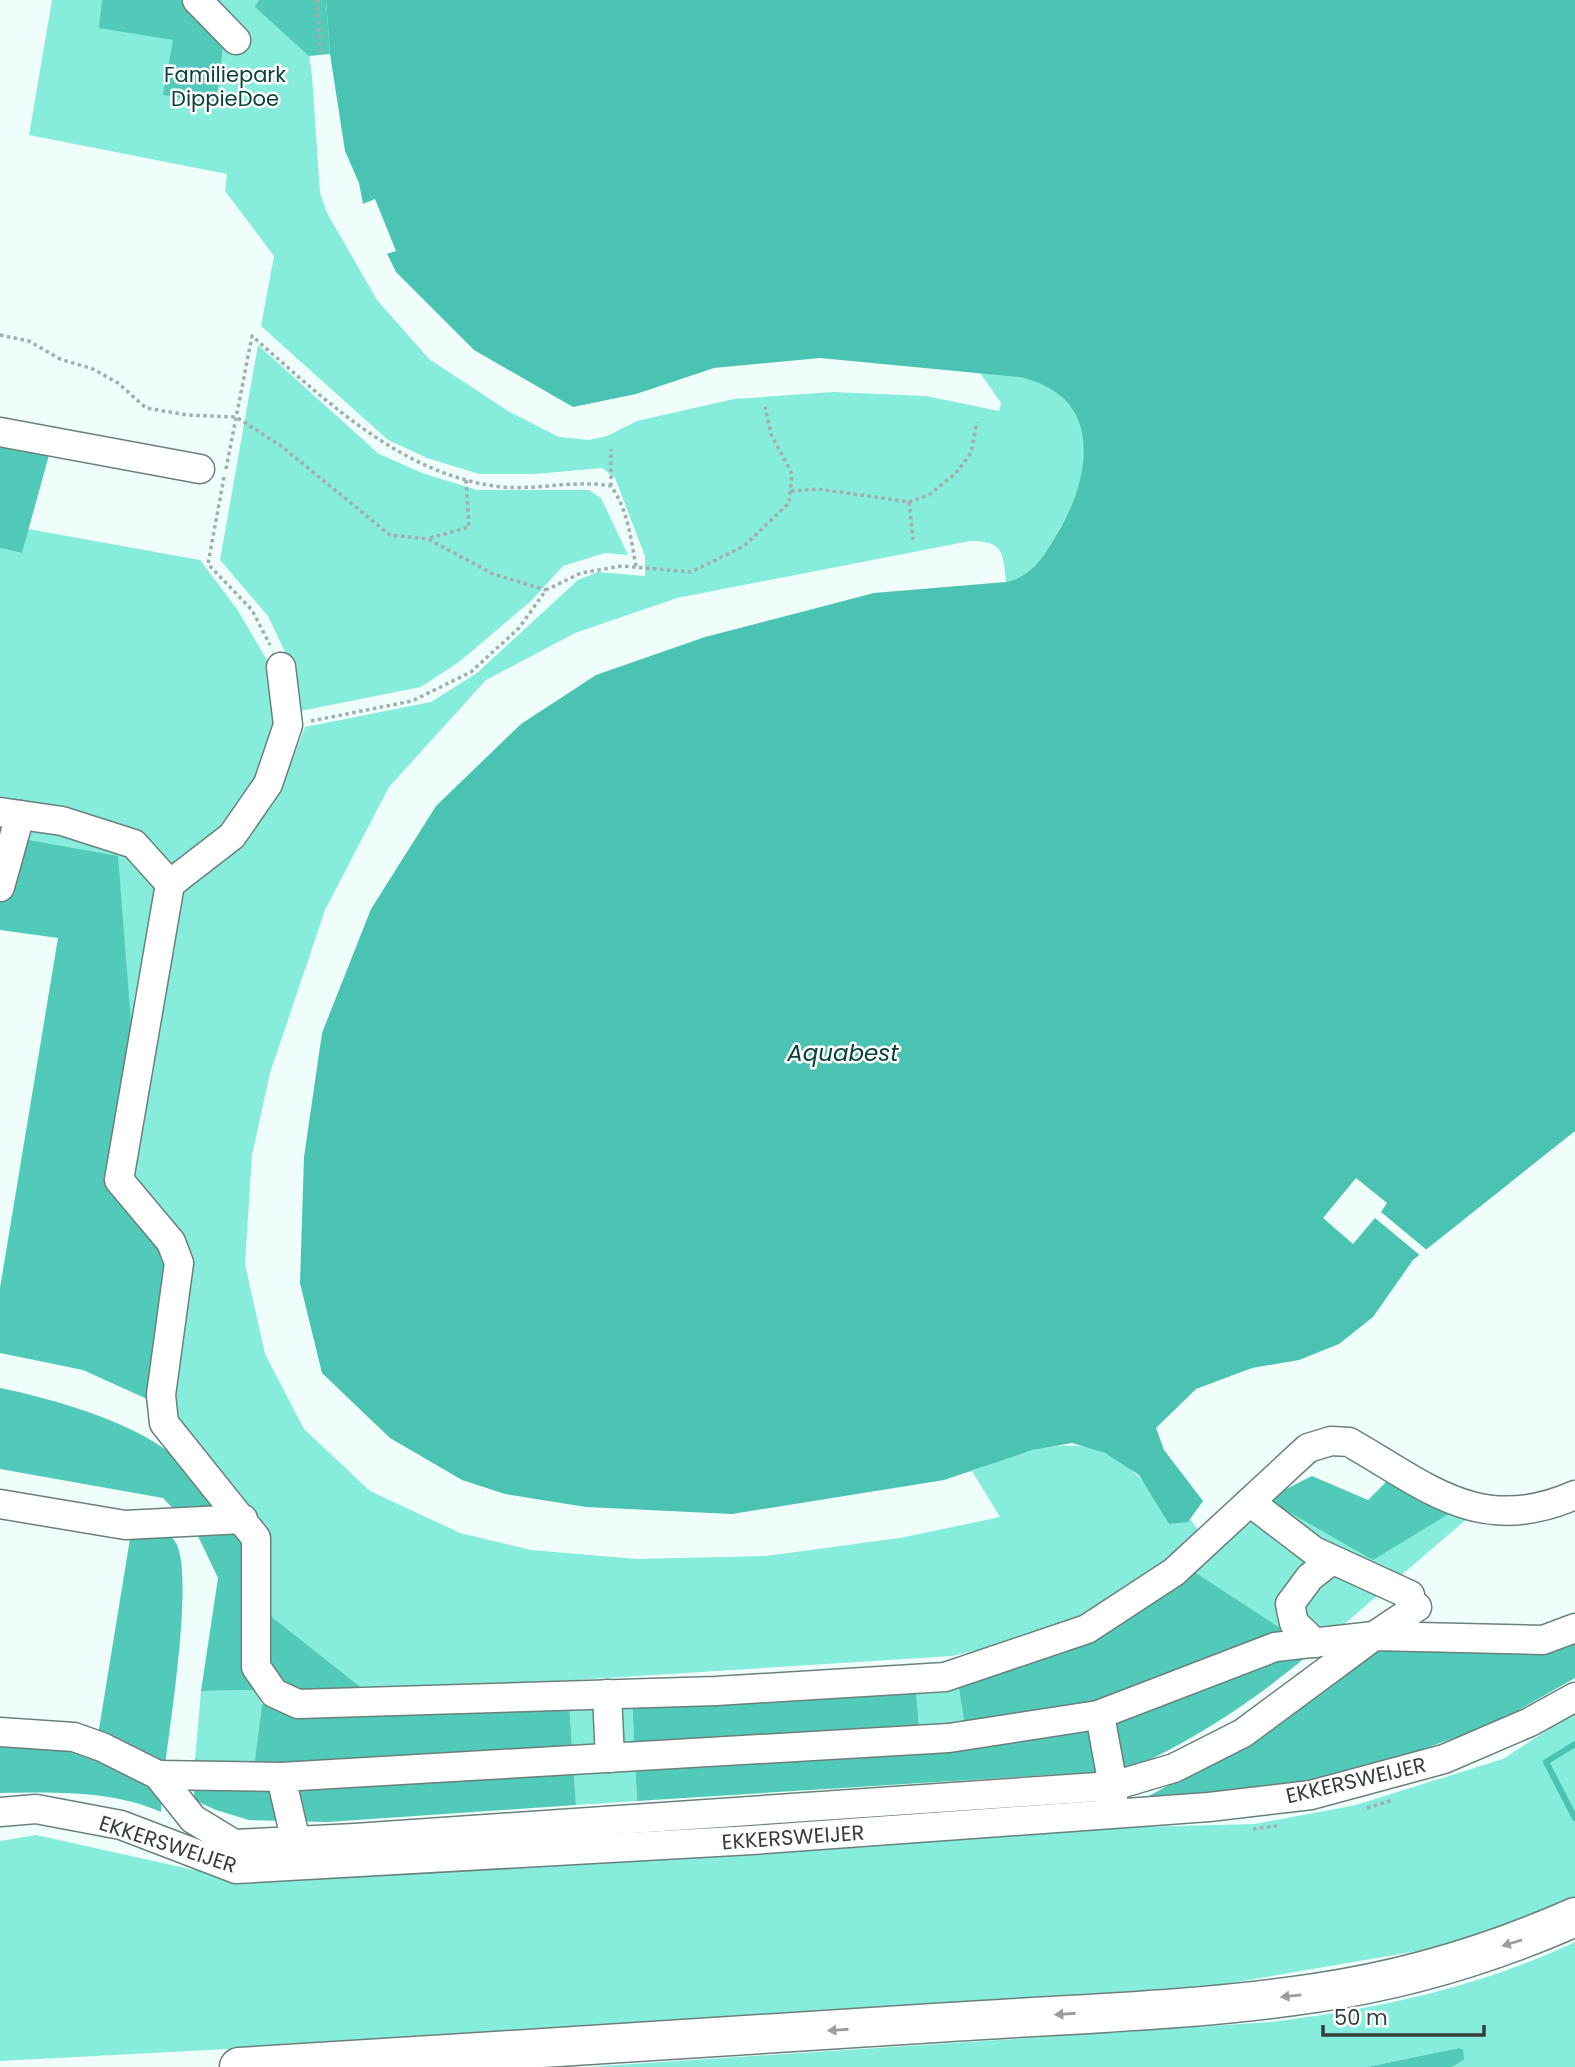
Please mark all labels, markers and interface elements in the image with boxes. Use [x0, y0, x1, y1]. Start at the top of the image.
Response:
park label: Familiepark DippieDoe [164, 60, 286, 113]
water label: Aquabest [786, 1037, 899, 1069]
street label: EKKERSWEIJER [1283, 1750, 1429, 1810]
street label: EKKERSWEIJER [96, 1808, 240, 1880]
street label: EKKERSWEIJER [721, 1818, 865, 1856]
one-way arrow [1501, 1938, 1522, 1948]
one-way arrow [1280, 1991, 1302, 2002]
scale bar [1323, 1994, 1484, 2038]
text: 50 m [1334, 2003, 1388, 2032]
one-way arrow [1053, 2009, 1075, 2020]
one-way arrow [826, 2025, 848, 2036]

